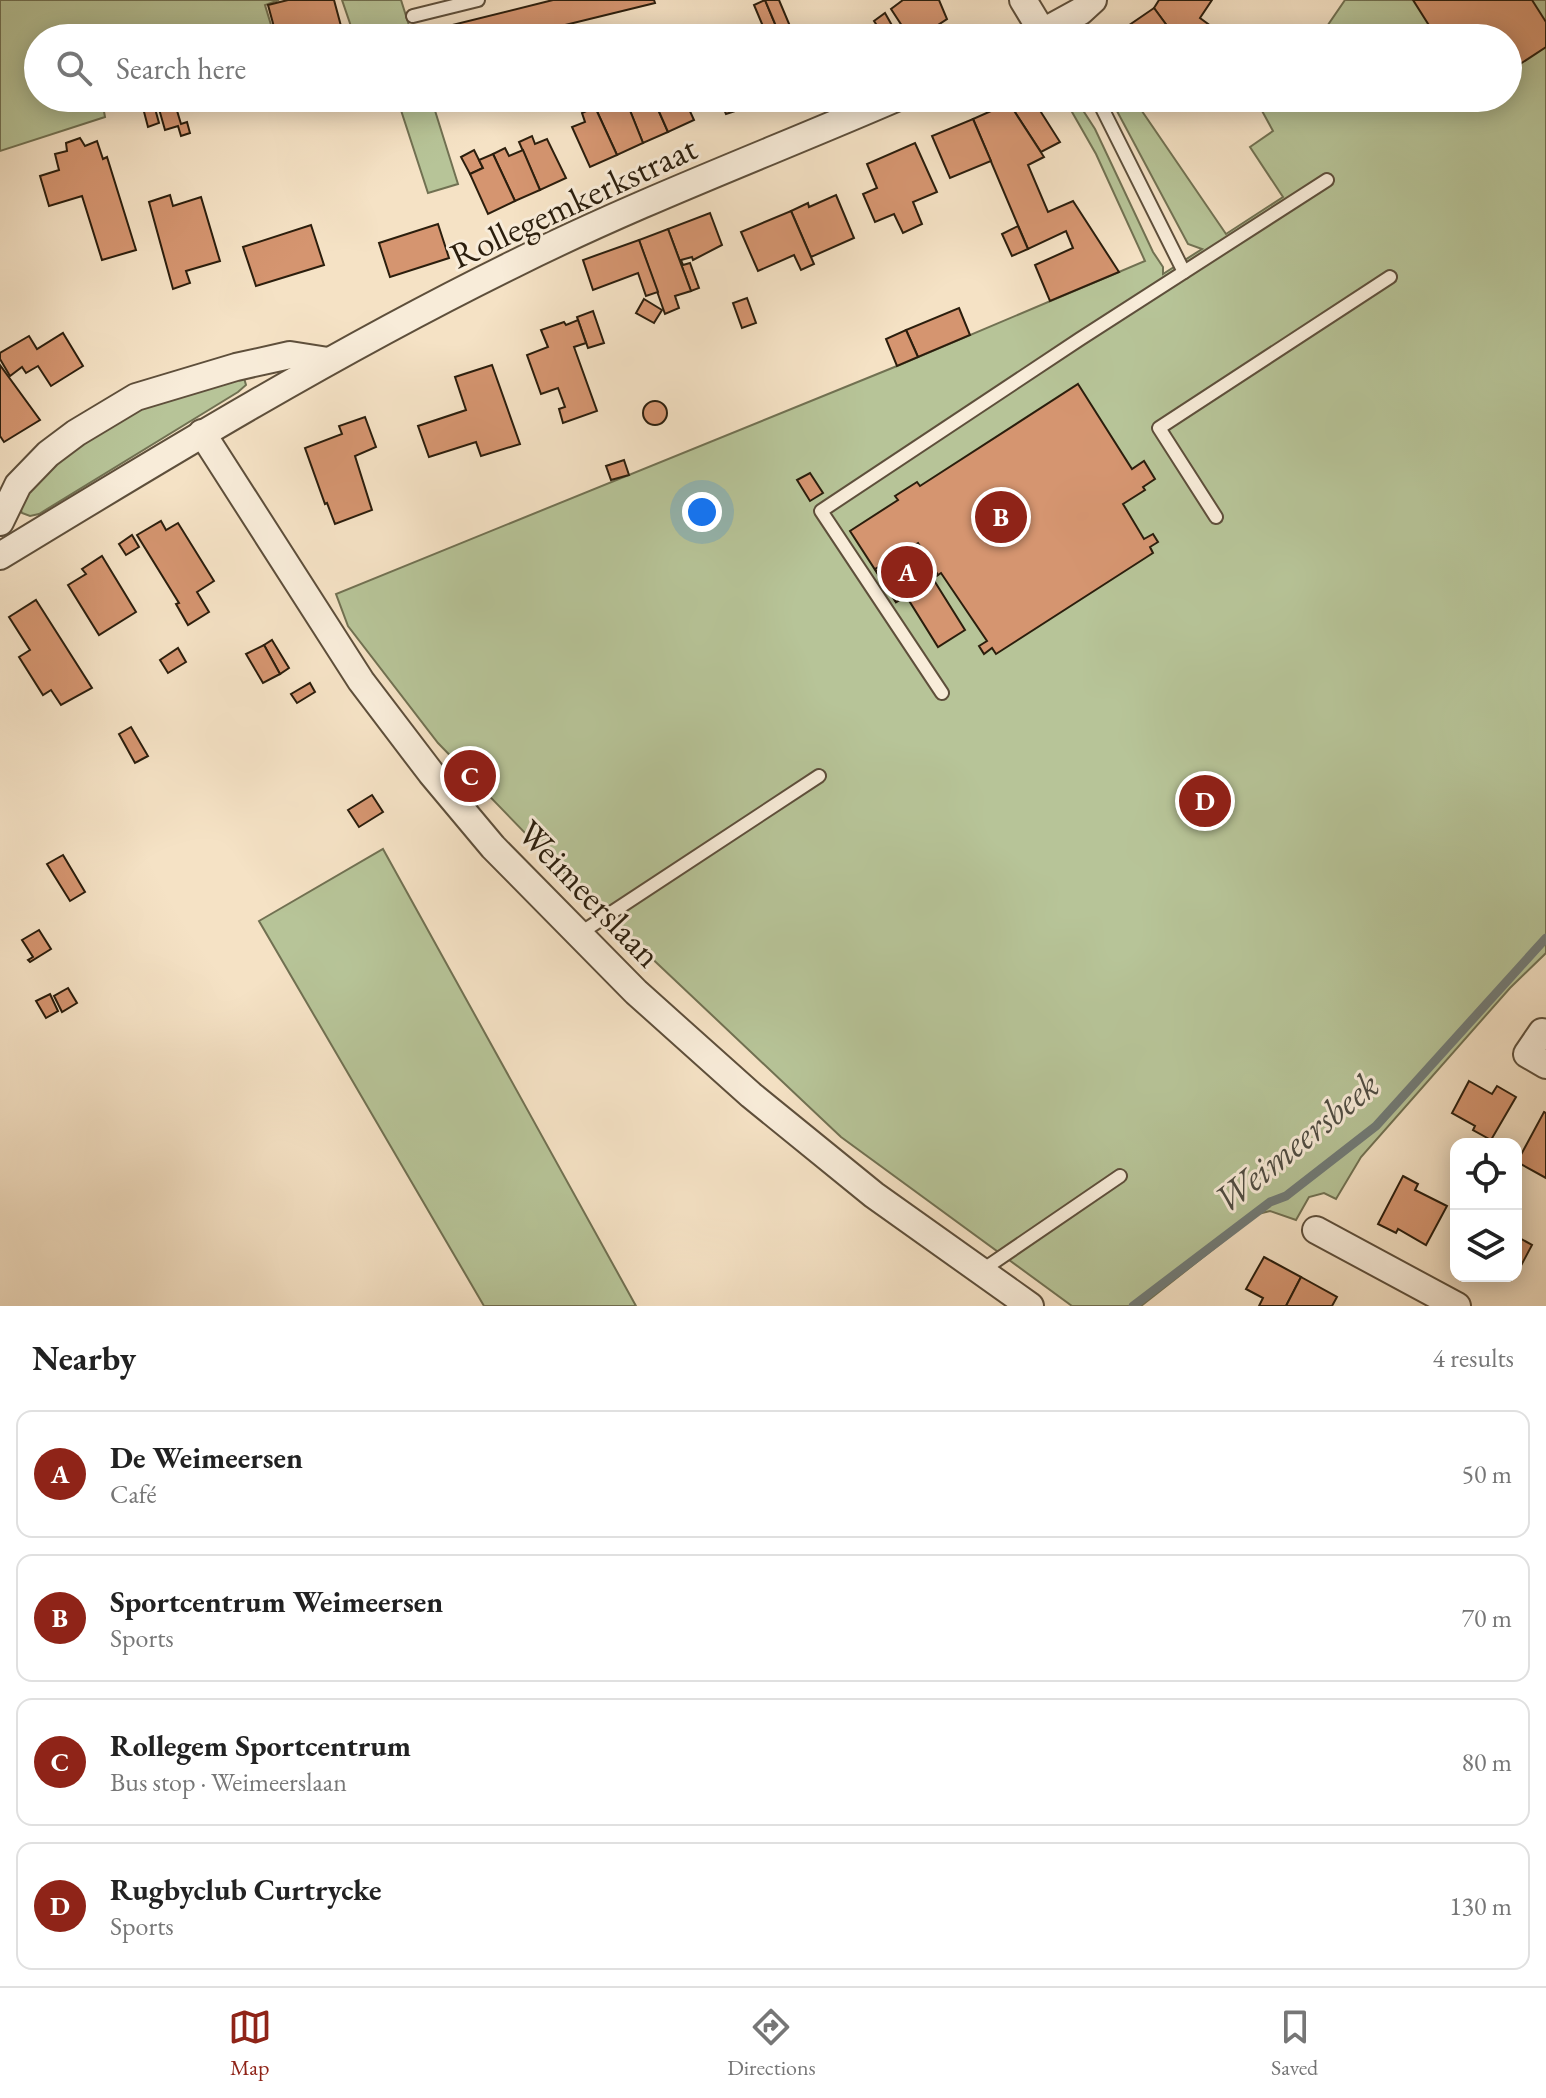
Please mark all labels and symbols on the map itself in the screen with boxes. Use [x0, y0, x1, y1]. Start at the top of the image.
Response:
street label: Rollegemkerkstraat [442, 123, 705, 279]
pin: B [975, 487, 1027, 547]
your location [682, 492, 722, 532]
pin: A [881, 542, 933, 602]
pin: C [444, 746, 496, 806]
pin: D [1179, 771, 1231, 831]
street label: Weimeerslaan [507, 809, 672, 977]
water label: Weimeersbeek [1203, 1060, 1389, 1223]

